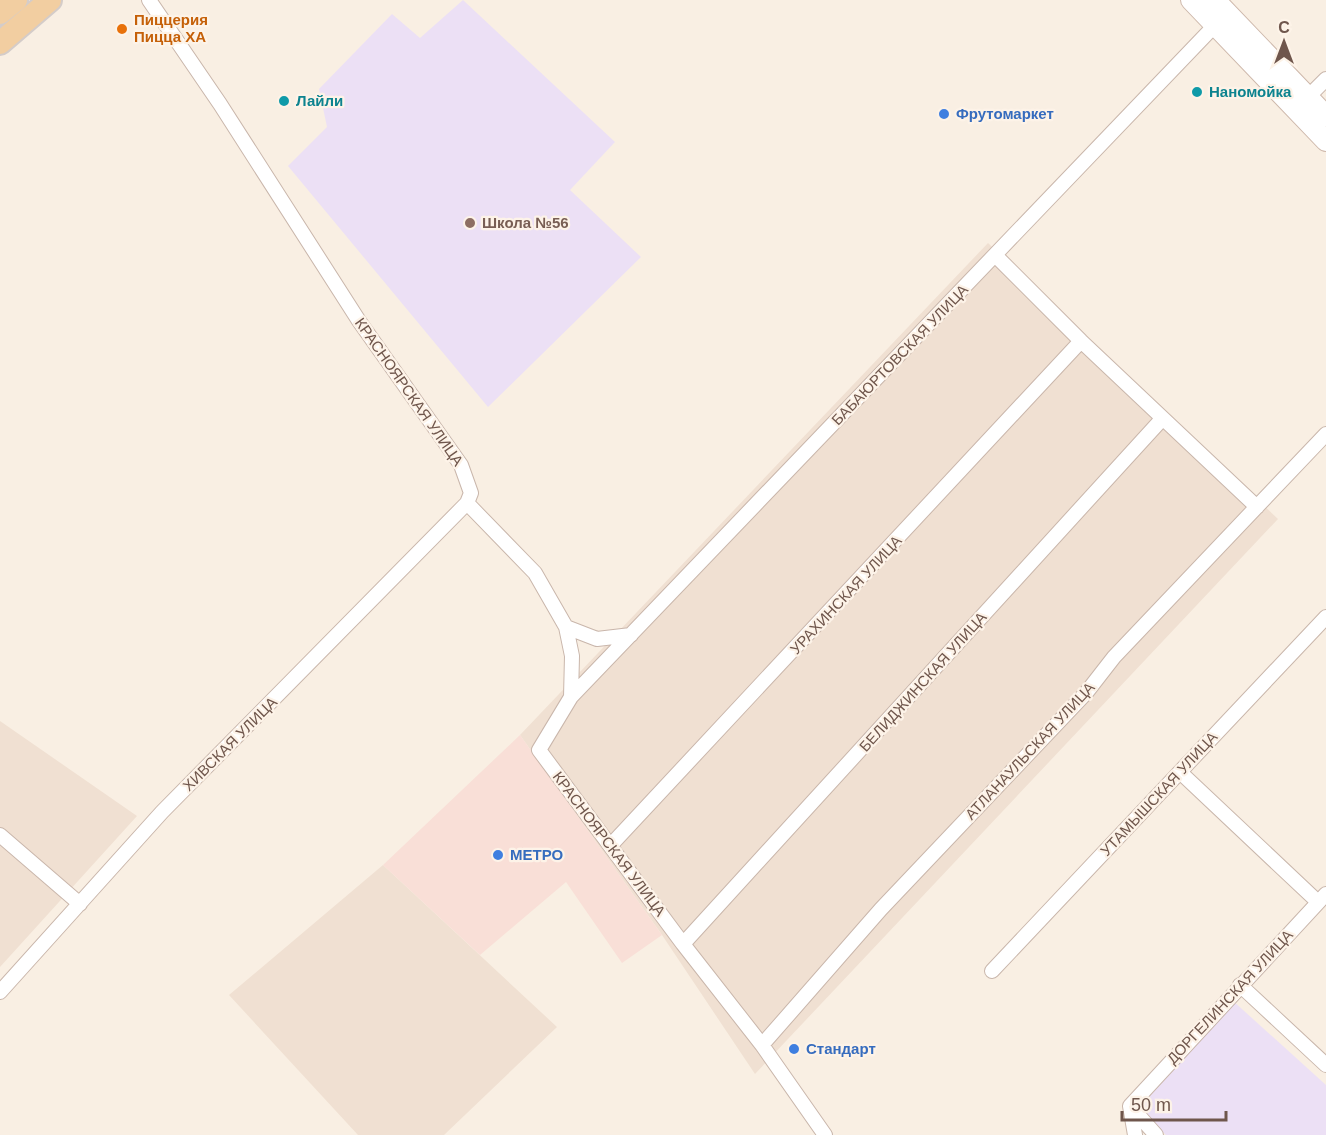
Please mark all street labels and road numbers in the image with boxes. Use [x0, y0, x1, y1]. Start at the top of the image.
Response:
street label: БАБАЮРТОВСКАЯ УЛИЦА [828, 281, 971, 428]
street label: КРАСНОЯРСКАЯ УЛИЦА [352, 315, 467, 469]
street label: УРАХИНСКАЯ УЛИЦА [786, 532, 905, 657]
street label: БЕЛИДЖИНСКАЯ УЛИЦА [856, 609, 990, 755]
street label: АТЛАНАУЛЬСКАЯ УЛИЦА [962, 679, 1098, 823]
street label: ХИВСКАЯ УЛИЦА [179, 693, 280, 794]
street label: УТАМЫШСКАЯ УЛИЦА [1097, 728, 1220, 859]
street label: КРАСНОЯРСКАЯ УЛИЦА [550, 768, 669, 919]
street label: ДОРГЕЛИНСКАЯ УЛИЦА [1163, 926, 1296, 1067]

